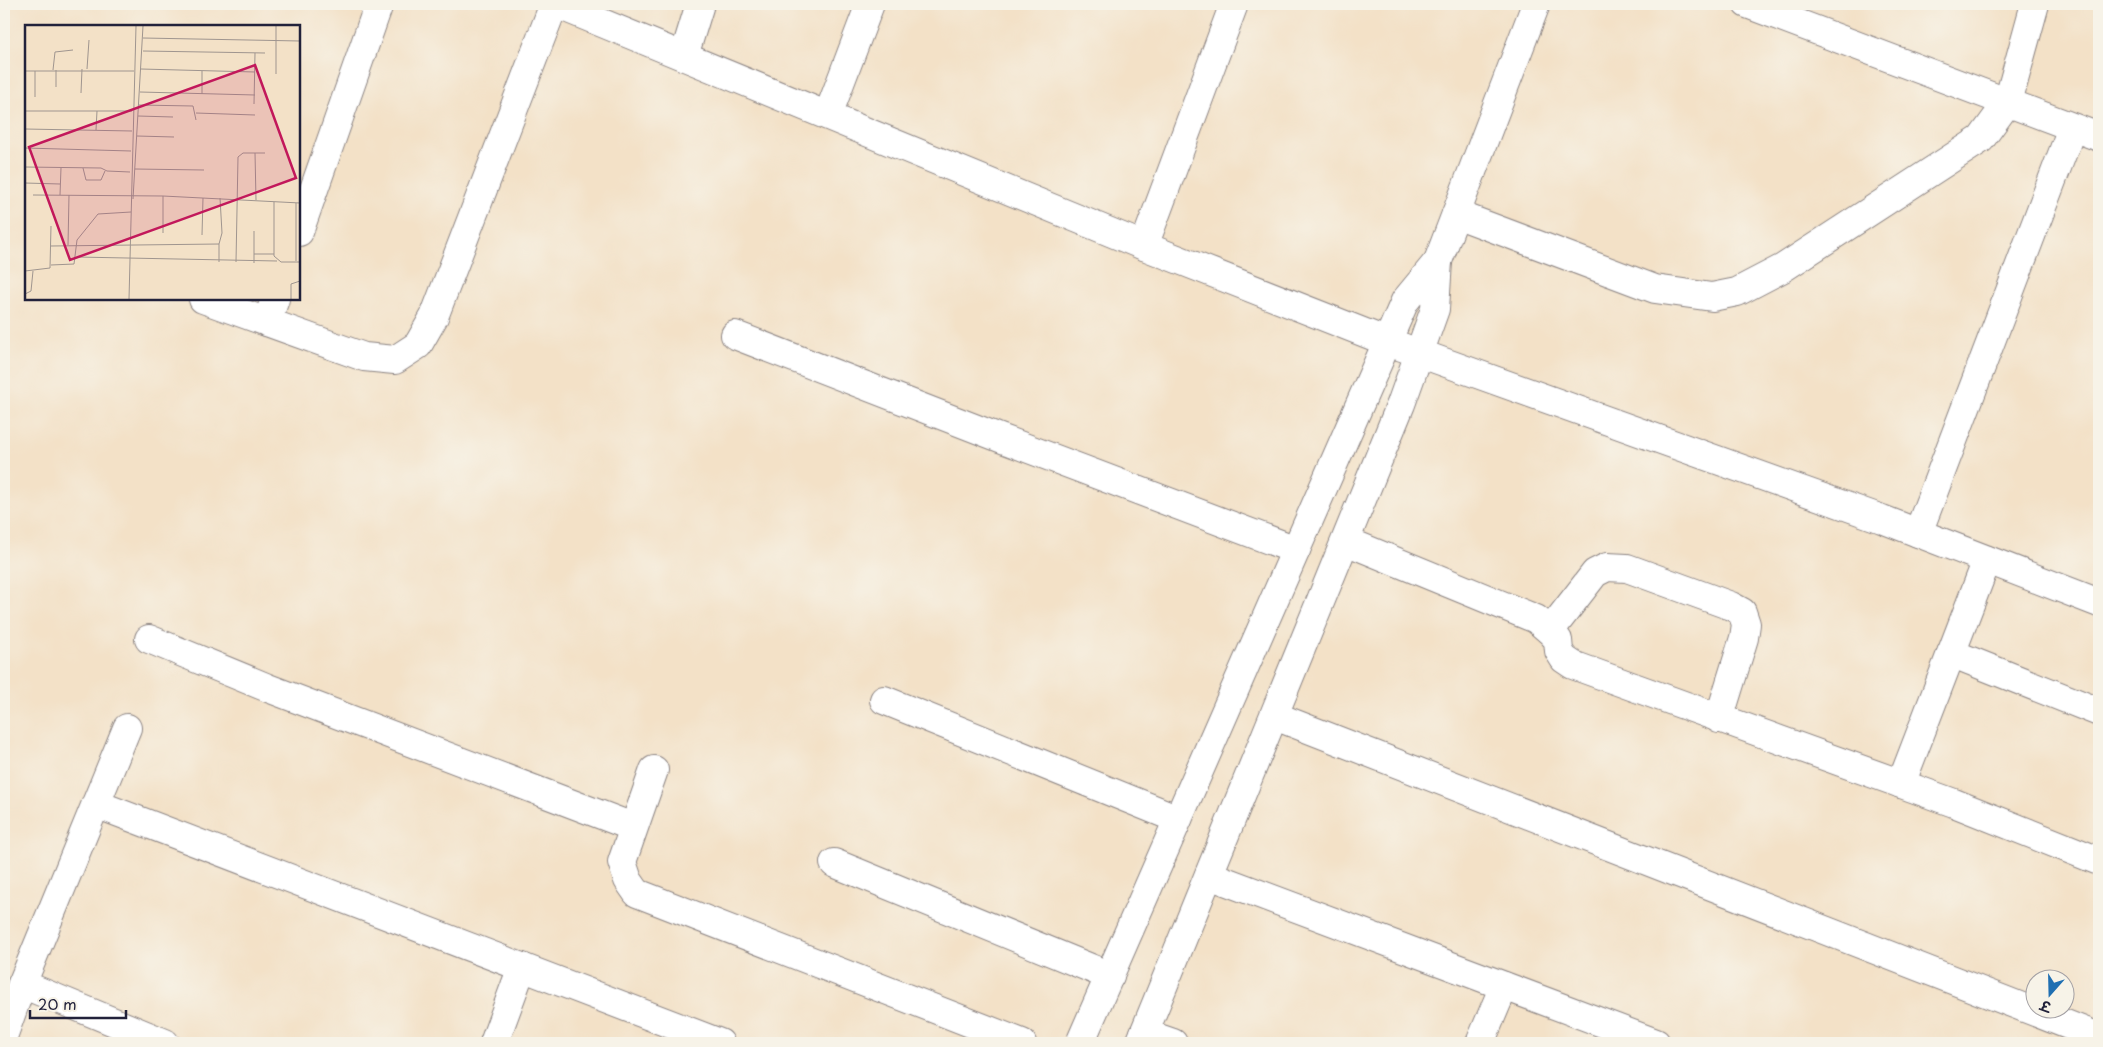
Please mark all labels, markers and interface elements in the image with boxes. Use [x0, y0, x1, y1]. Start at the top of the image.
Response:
inset map [25, 25, 300, 300]
north arrow [2026, 970, 2076, 1020]
scale bar [30, 987, 126, 1019]
text: 20 m [38, 992, 77, 1015]
text: उ [2036, 995, 2055, 1019]

